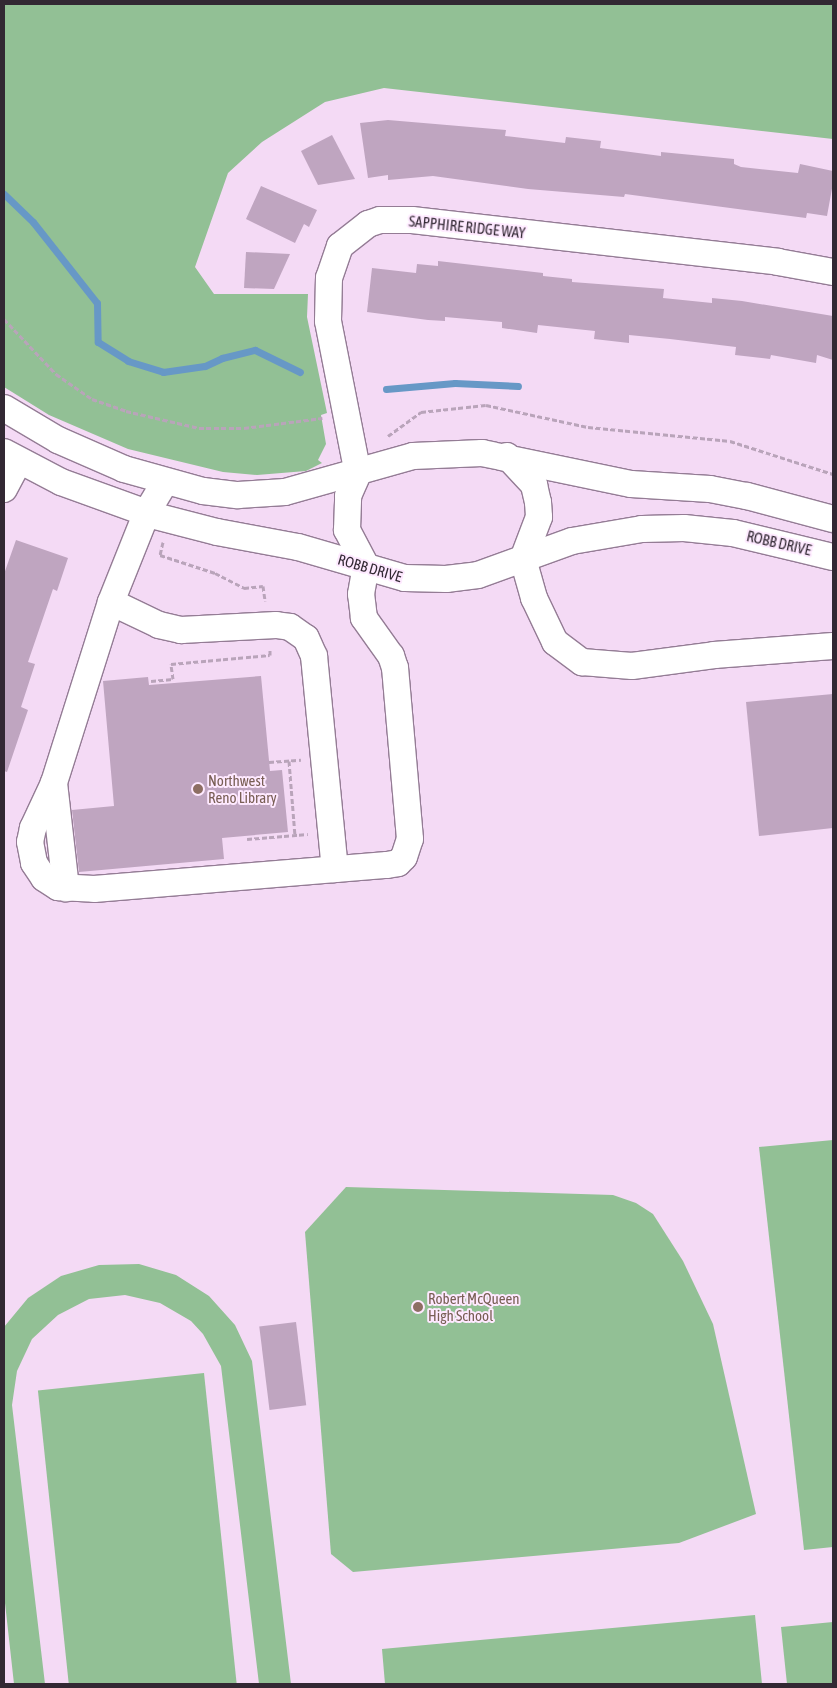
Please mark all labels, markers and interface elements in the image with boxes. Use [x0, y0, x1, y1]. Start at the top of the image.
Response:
street label: SAPPHIRE RIDGE WAY [408, 212, 526, 242]
street label: ROBB DRIVE [745, 527, 813, 559]
street label: ROBB DRIVE [336, 550, 404, 586]
place label: Northwest Reno Library [208, 771, 277, 806]
marker: Northwest Reno Library [192, 783, 204, 795]
place label: Robert McQueen High School [428, 1289, 520, 1324]
marker: Robert McQueen High School [412, 1301, 424, 1313]

